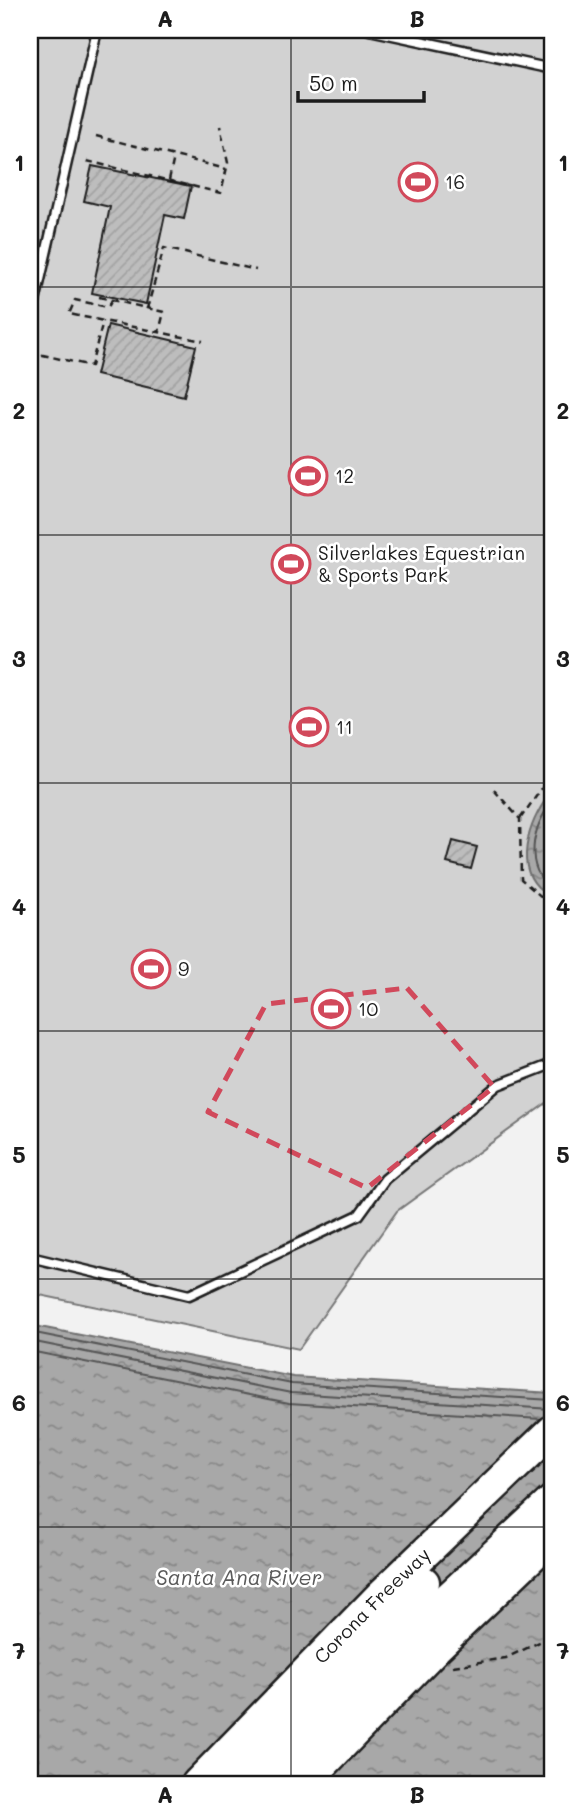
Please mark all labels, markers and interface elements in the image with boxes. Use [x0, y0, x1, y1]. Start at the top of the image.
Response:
text: A [157, 3, 173, 33]
text: B [409, 3, 425, 33]
scale bar [298, 60, 424, 104]
text: 50 m [309, 69, 358, 96]
text: 1 [14, 147, 24, 177]
text: 1 [558, 147, 568, 177]
sports icon: 16 [397, 161, 439, 203]
place label: 16 [445, 169, 465, 194]
text: 2 [13, 395, 25, 425]
text: 2 [557, 395, 569, 425]
sports icon: 12 [287, 455, 329, 497]
place label: 12 [335, 463, 354, 488]
place label: Silverlakes Equestrian & Sports Park [318, 540, 525, 587]
sports icon: Silverlakes Equestrian & Sports Park [270, 543, 312, 585]
text: 3 [12, 643, 26, 673]
text: 3 [556, 643, 570, 673]
sports icon: 11 [288, 706, 330, 748]
place label: 11 [336, 714, 353, 739]
text: 4 [12, 891, 26, 921]
text: 4 [556, 891, 570, 921]
sports icon: 9 [130, 948, 172, 990]
place label: 9 [178, 956, 189, 981]
sports icon: 10 [310, 988, 352, 1030]
place label: 10 [358, 996, 378, 1021]
text: 5 [12, 1139, 26, 1169]
text: 5 [556, 1139, 570, 1169]
text: 6 [12, 1387, 26, 1417]
text: 6 [556, 1387, 570, 1417]
street label: Corona Freeway [308, 1542, 435, 1669]
water label: Santa Ana River [156, 1563, 322, 1590]
text: 7 [13, 1635, 26, 1665]
text: 7 [557, 1635, 570, 1665]
text: A [157, 1779, 173, 1809]
text: B [409, 1779, 425, 1809]

